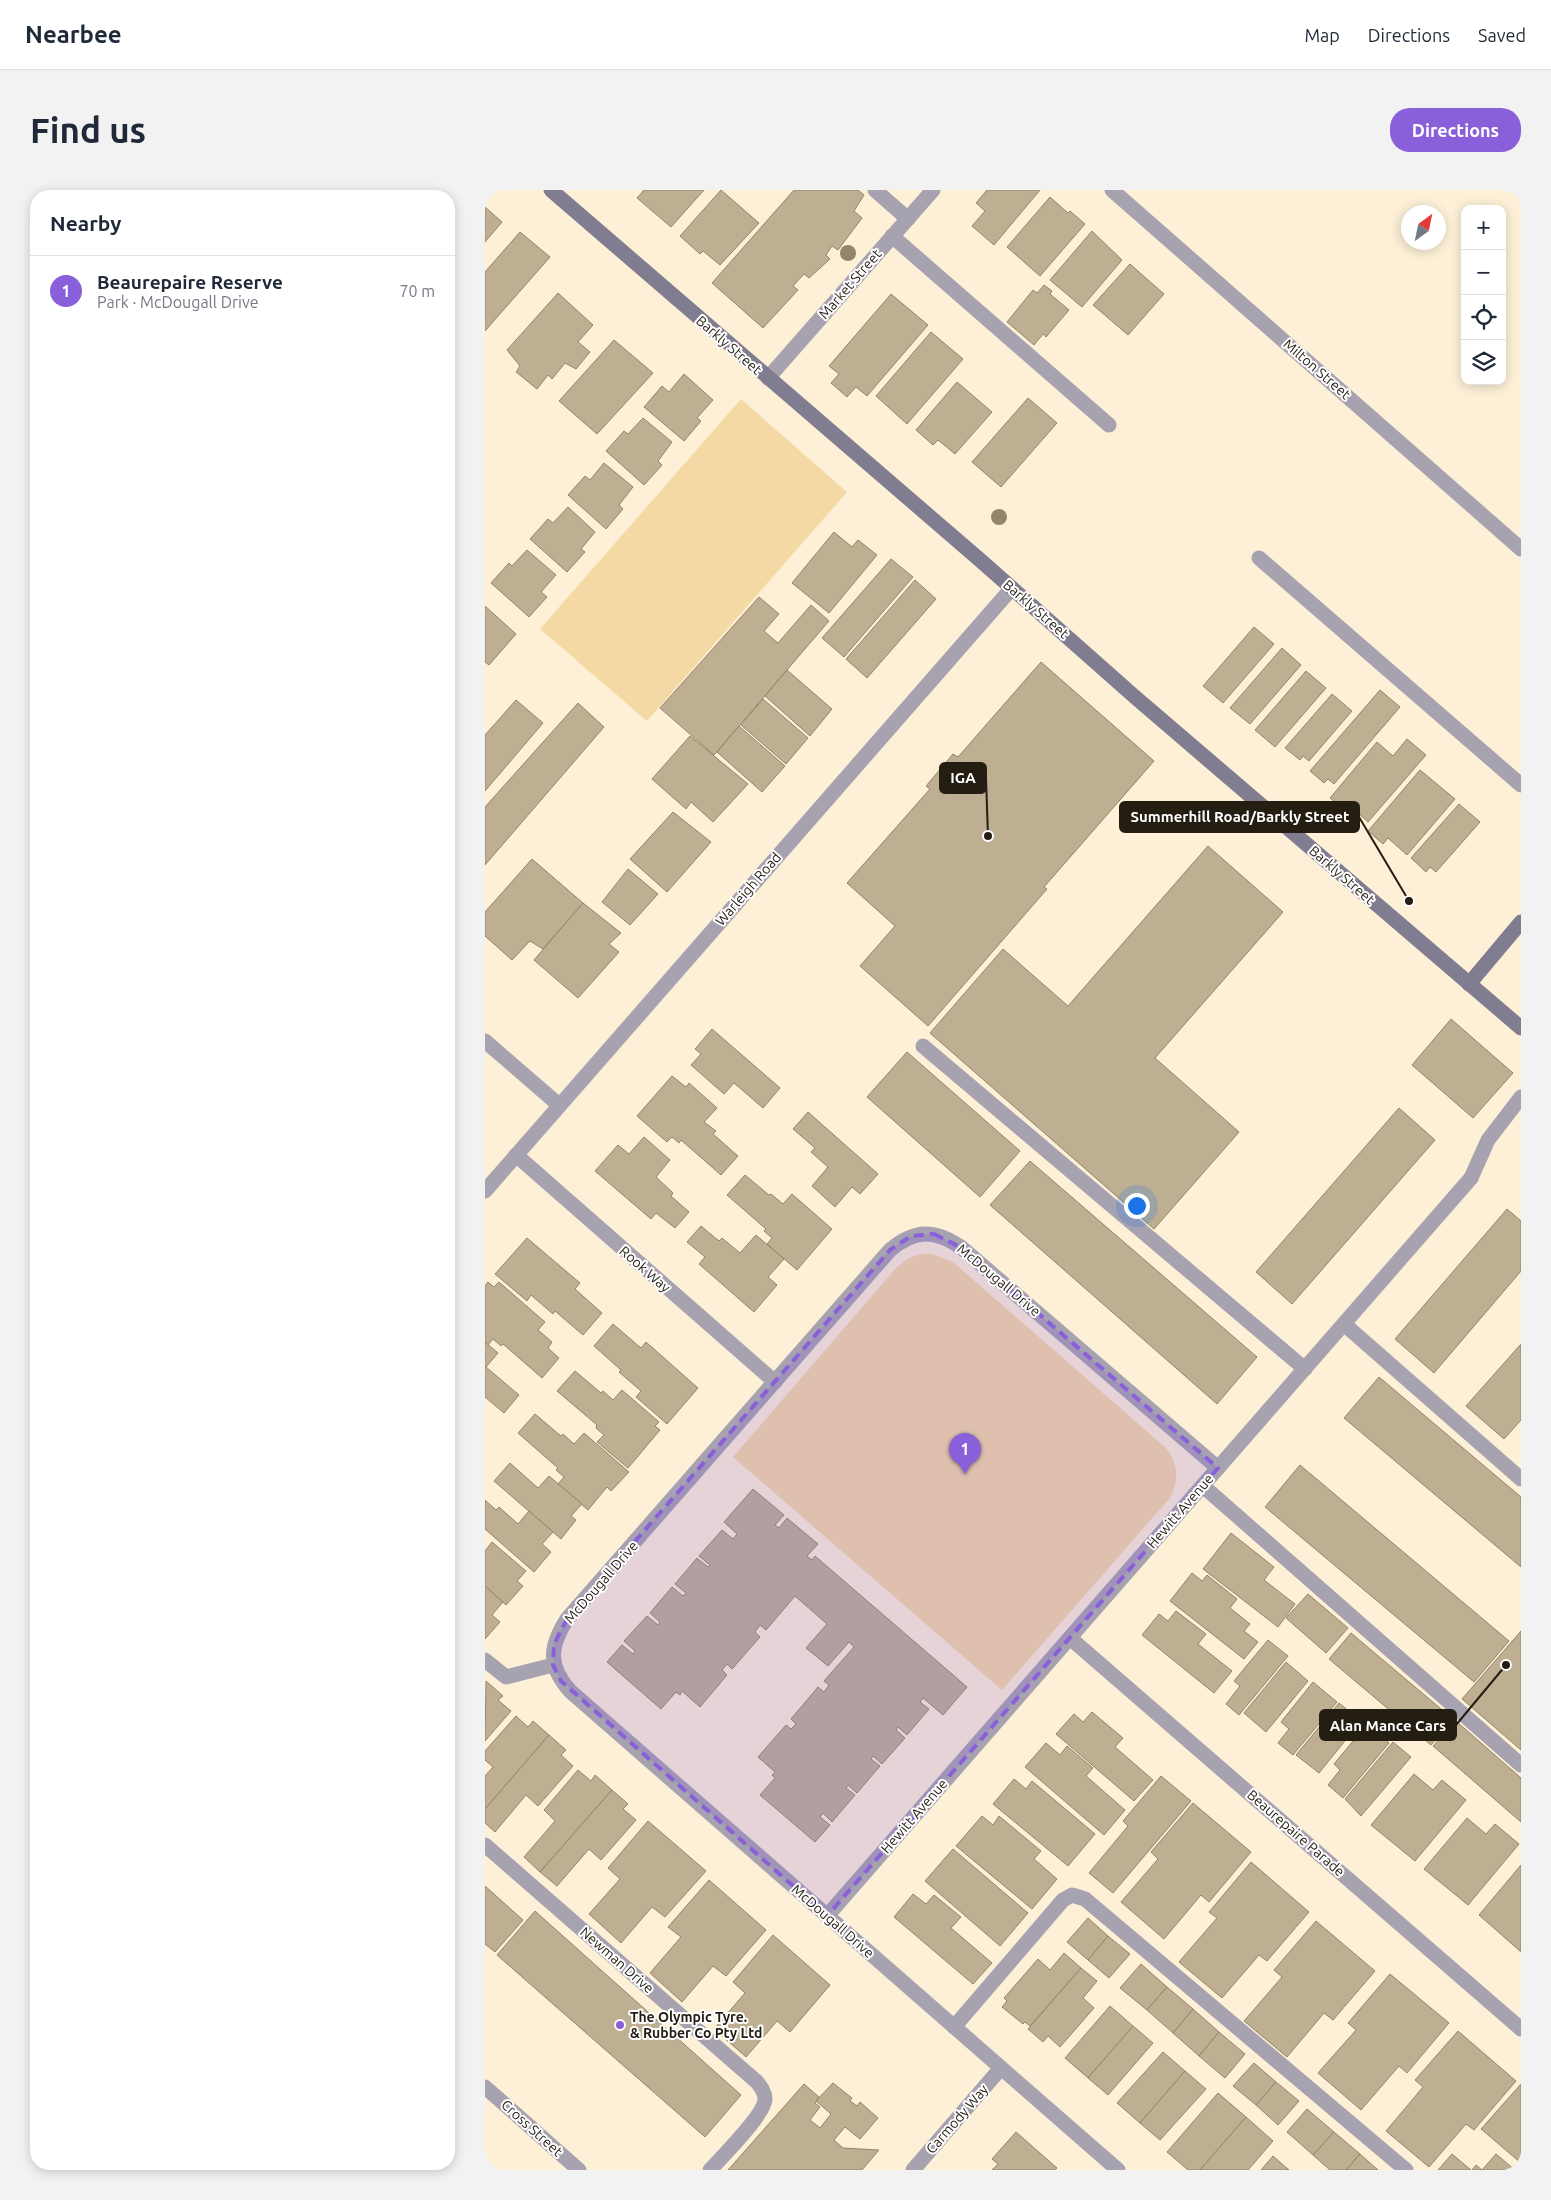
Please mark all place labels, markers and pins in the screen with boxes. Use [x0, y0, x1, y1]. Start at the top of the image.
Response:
callout: IGA [940, 763, 986, 793]
callout: Summerhill Road/Barkly Street [1120, 802, 1359, 832]
pin: 1 [949, 1433, 981, 1474]
callout: Alan Mance Cars [1320, 1710, 1456, 1740]
place label: The Olympic Tyre. & Rubber Co Pty Ltd [630, 2009, 762, 2041]
marker: The Olympic Tyre. & Rubber Co Pty Ltd [614, 2019, 626, 2031]

